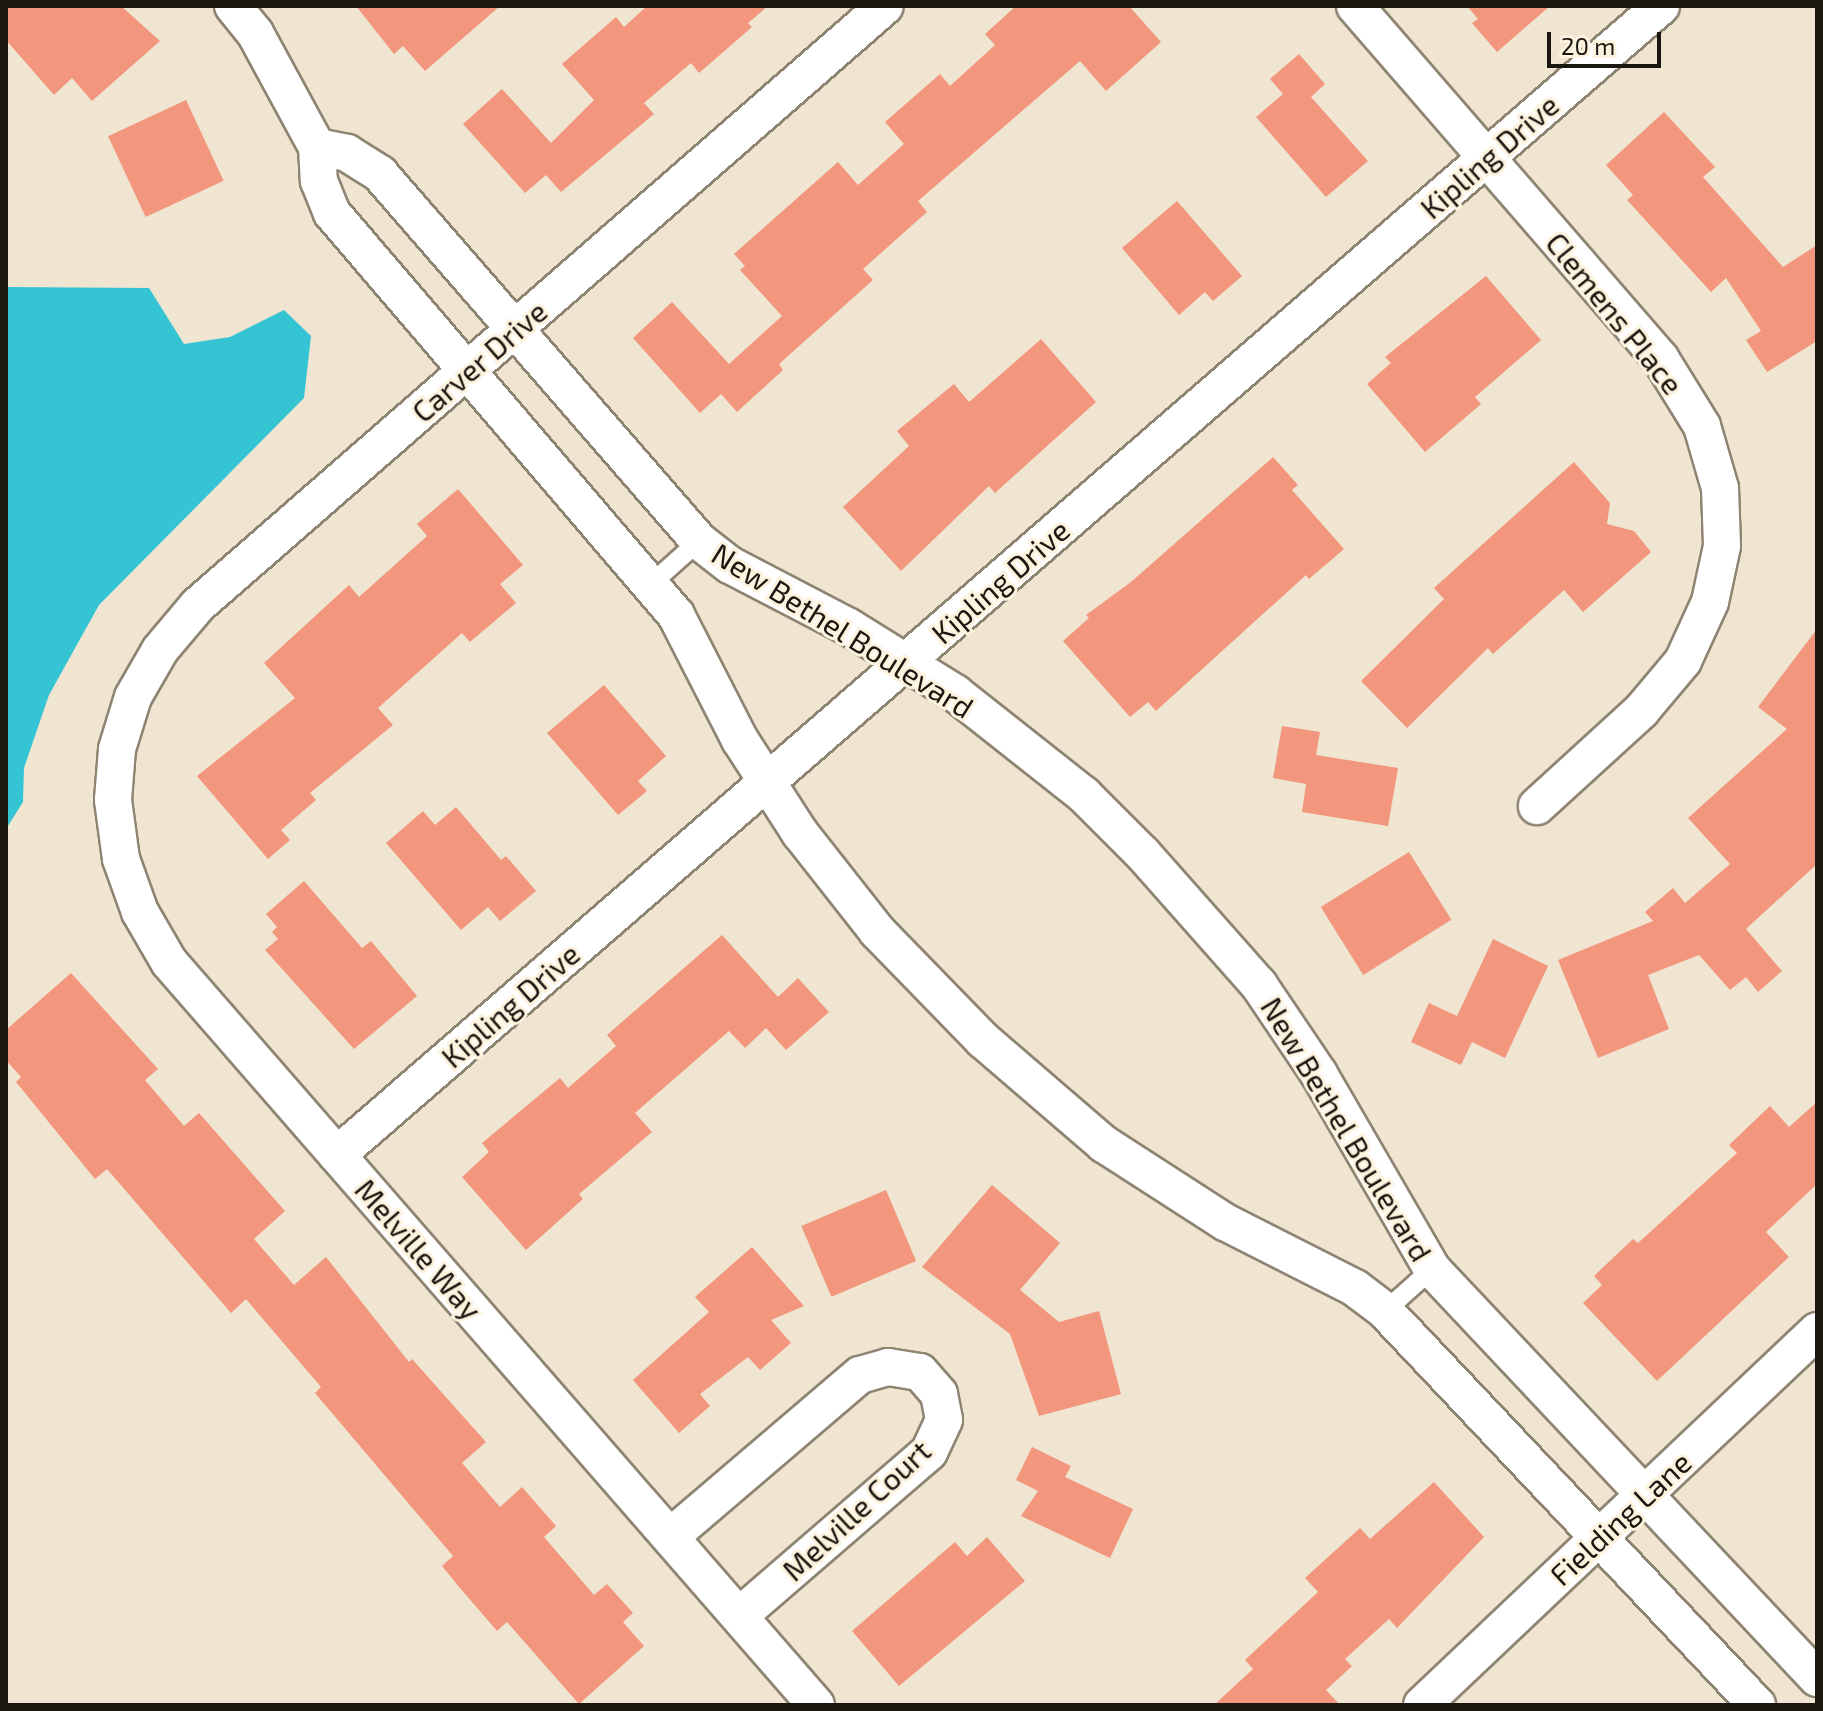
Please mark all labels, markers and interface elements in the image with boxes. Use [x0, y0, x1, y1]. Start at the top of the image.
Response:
scale bar [1551, 16, 1665, 66]
text: 20 m [1561, 31, 1615, 60]
street label: Kipling Drive [1413, 86, 1565, 226]
street label: Clemens Place [1539, 225, 1691, 401]
street label: Carver Drive [404, 293, 554, 429]
street label: Kipling Drive [924, 511, 1076, 651]
street label: New Bethel Boulevard [705, 535, 981, 725]
street label: Kipling Drive [434, 935, 586, 1075]
street label: New Bethel Boulevard [1254, 990, 1440, 1268]
street label: Melville Way [348, 1171, 490, 1327]
street label: Melville Court [774, 1432, 938, 1588]
street label: Fielding Lane [1542, 1444, 1698, 1592]

